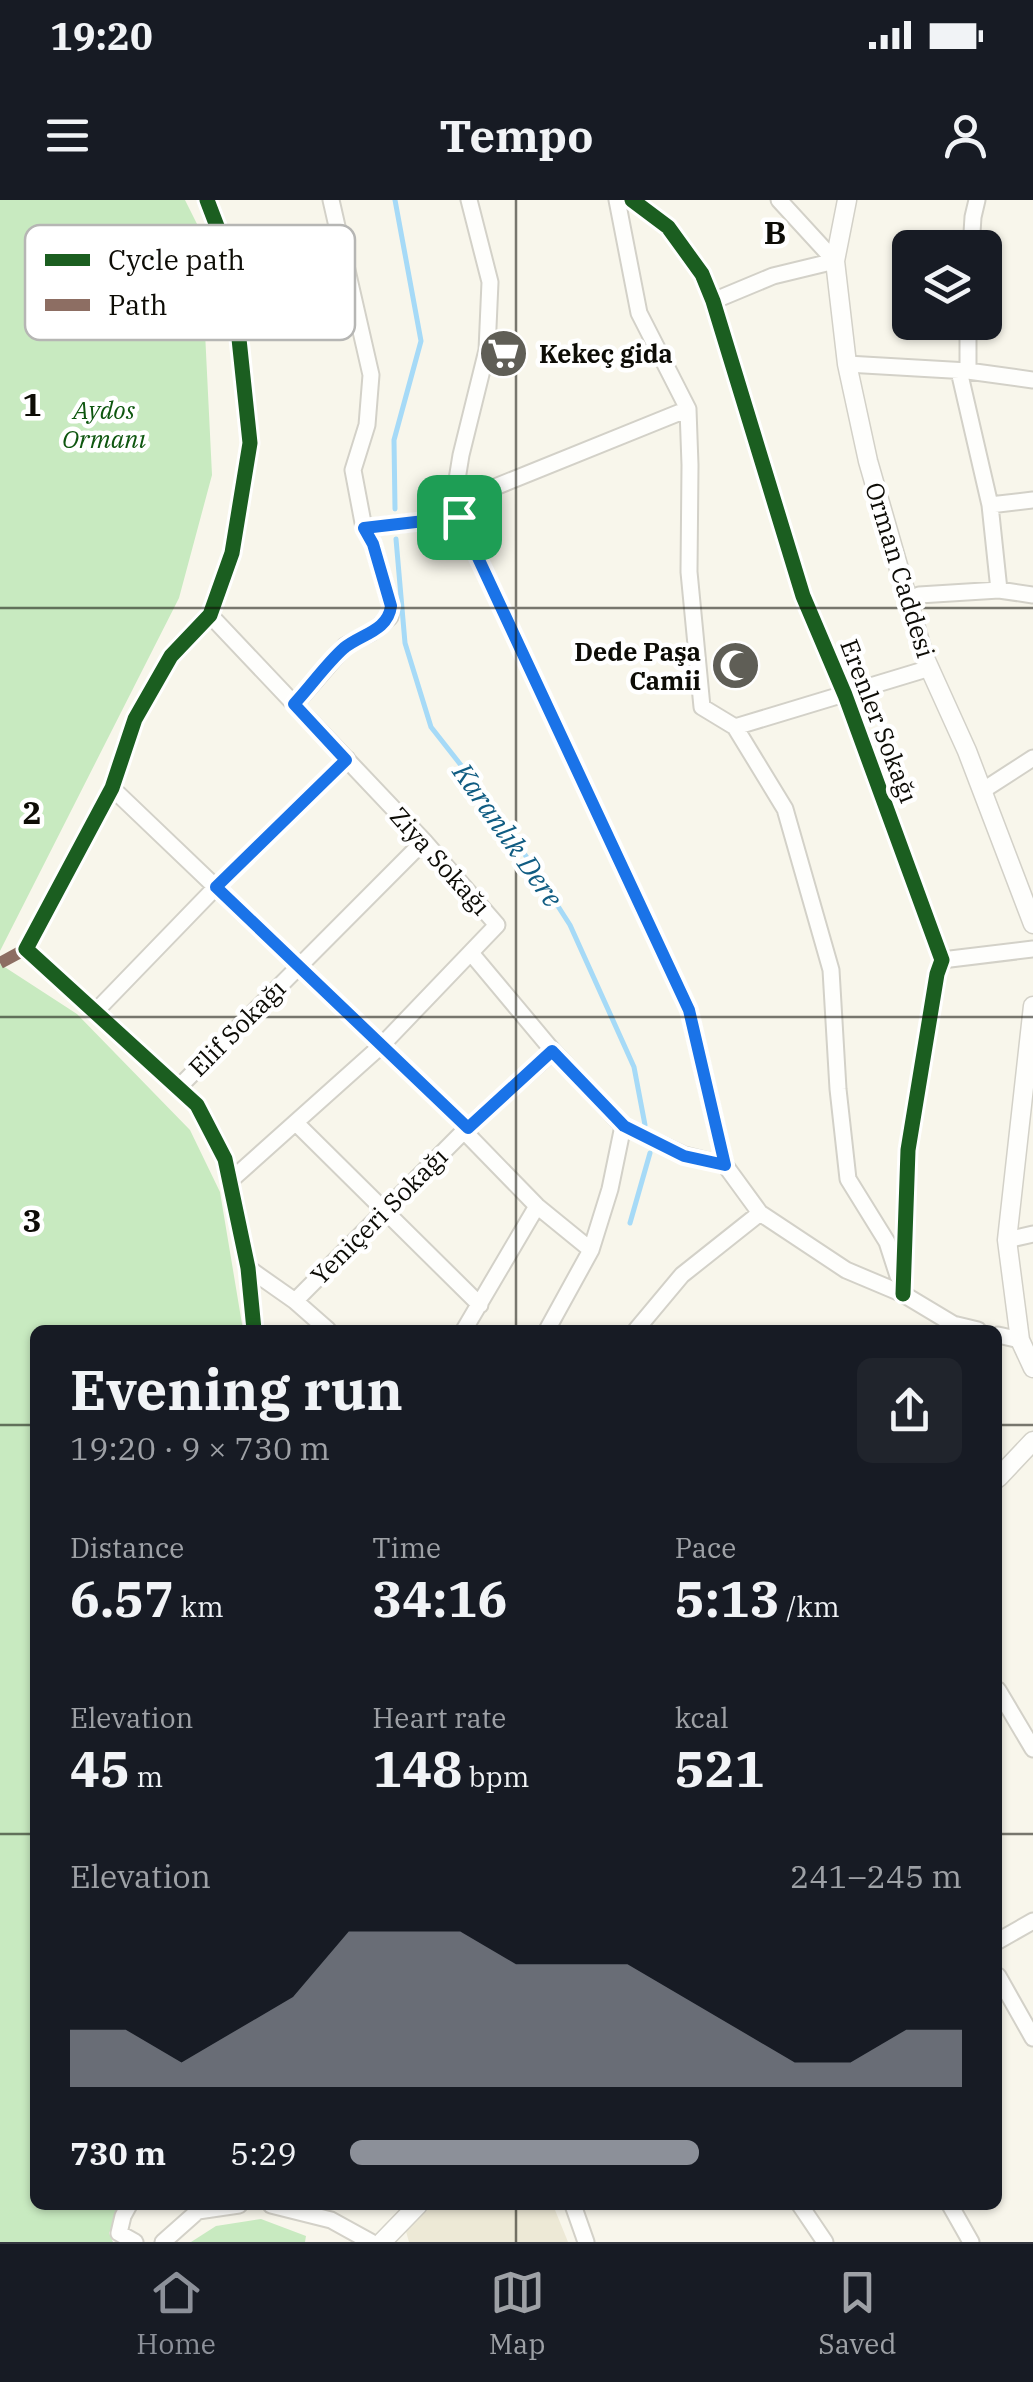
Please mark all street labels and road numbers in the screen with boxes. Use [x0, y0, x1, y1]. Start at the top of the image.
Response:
street label: Orman Caddesi [858, 478, 943, 662]
street label: Erenler Sokağı [833, 634, 926, 807]
street label: Ziya Sokağı [383, 800, 498, 922]
street label: Elif Sokağı [181, 972, 292, 1083]
street label: Yeniçeri Sokağı [303, 1140, 454, 1291]

